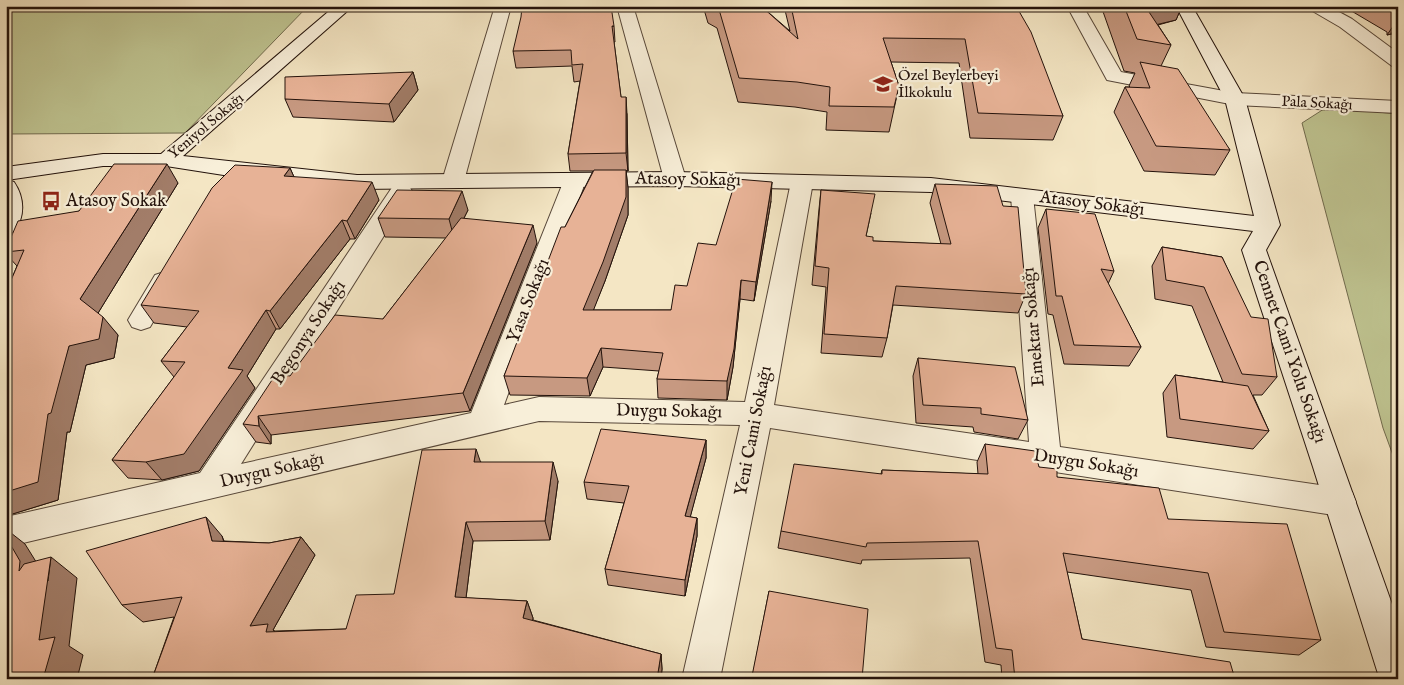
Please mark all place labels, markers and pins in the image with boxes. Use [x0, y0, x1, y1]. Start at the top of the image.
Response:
place label: Özel Beylerbeyi İlkokulu [898, 66, 998, 102]
school or university icon: Özel Beylerbeyi İlkokulu [872, 73, 894, 95]
bus stop icon: Atasoy Sokak [40, 190, 62, 212]
place label: Atasoy Sokak [65, 190, 167, 213]

